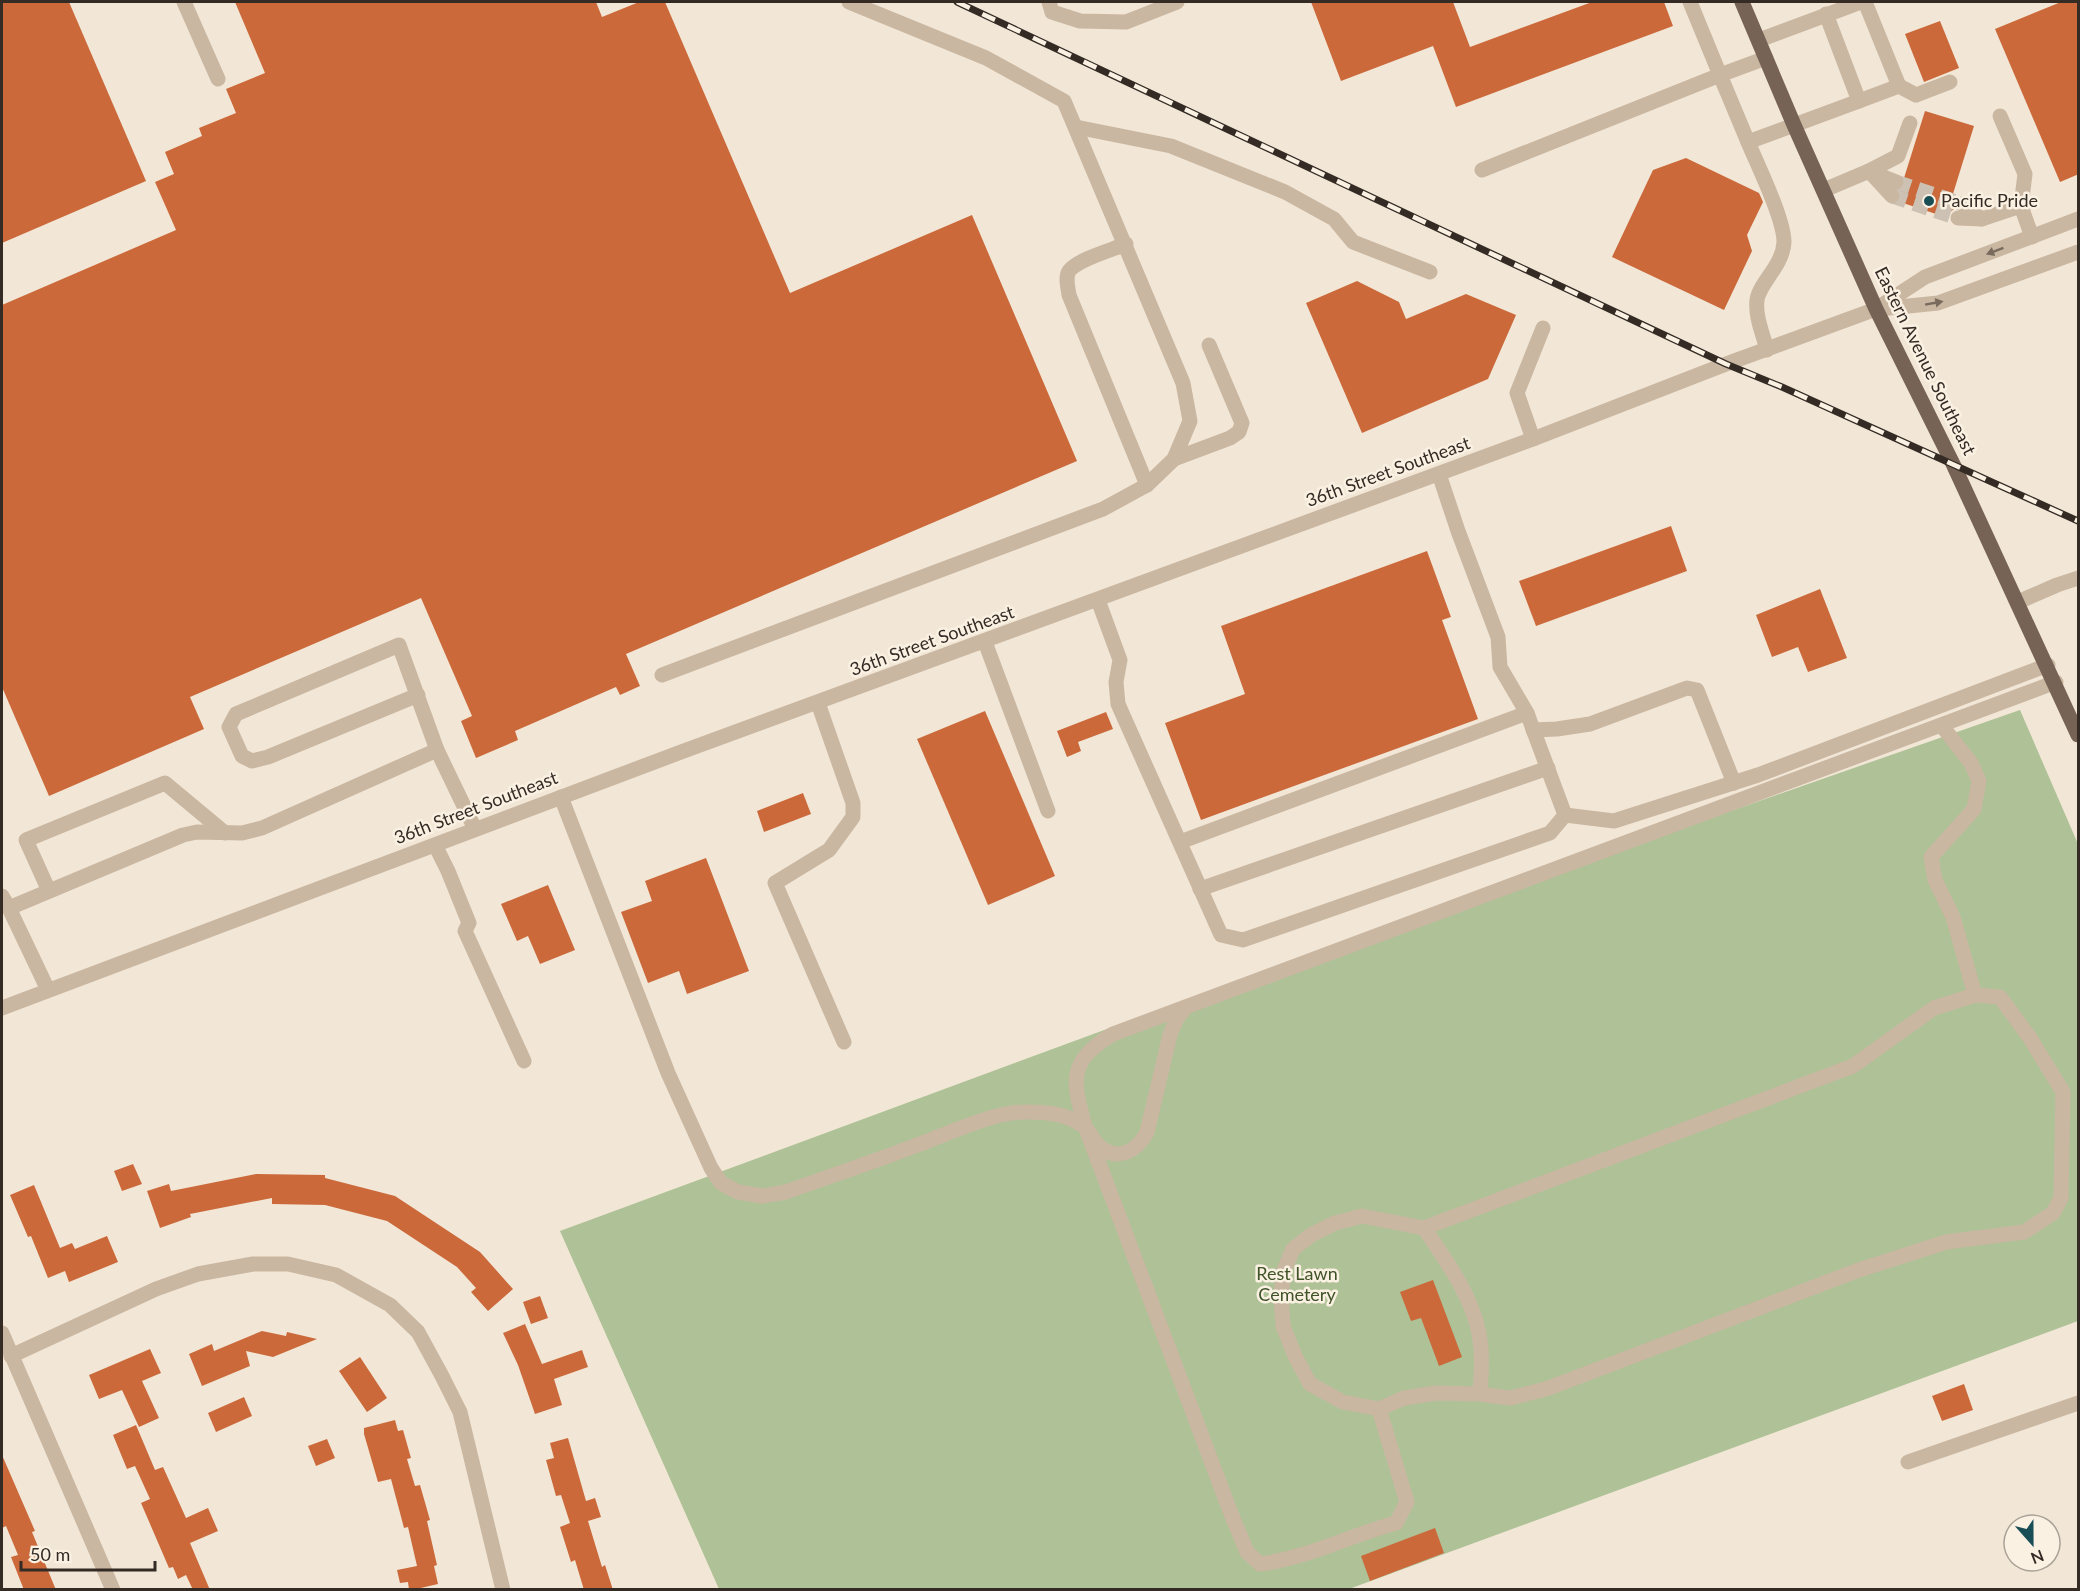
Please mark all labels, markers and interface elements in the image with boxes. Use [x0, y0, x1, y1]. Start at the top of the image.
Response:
place label: Pacific Pride [1941, 189, 2038, 211]
marker: Pacific Pride [1922, 194, 1936, 208]
one-way arrow [1986, 246, 2004, 256]
street label: Eastern Avenue Southeast [1871, 263, 1981, 459]
one-way arrow [1925, 298, 1944, 307]
street label: 36th Street Southeast [1303, 431, 1473, 511]
street label: 36th Street Southeast [847, 600, 1017, 680]
street label: 36th Street Southeast [391, 766, 561, 848]
park label: Rest Lawn Cemetery [1256, 1262, 1338, 1305]
north arrow [2002, 1513, 2062, 1573]
scale bar [21, 1534, 154, 1572]
text: 50 m [30, 1543, 70, 1565]
text: N [2028, 1546, 2047, 1569]

